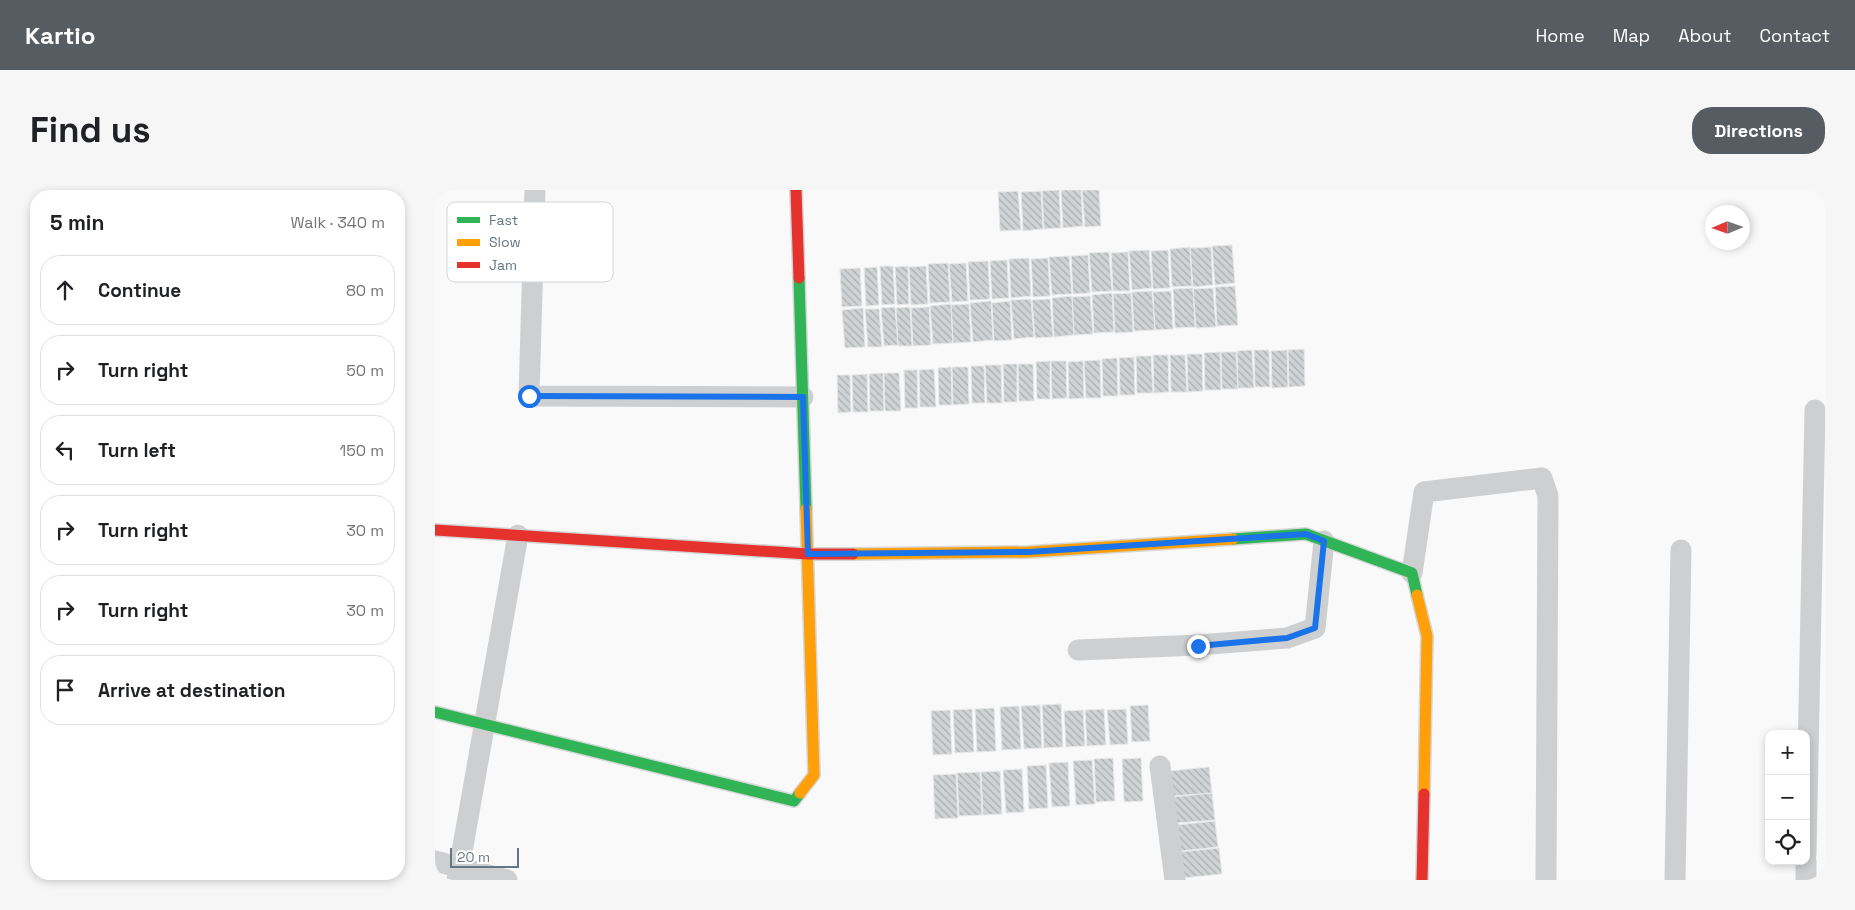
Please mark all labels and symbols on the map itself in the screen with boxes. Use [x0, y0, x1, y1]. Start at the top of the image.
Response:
legend [447, 202, 613, 282]
north arrow [1705, 205, 1750, 250]
text: Fast [489, 211, 518, 229]
text: Slow [489, 233, 521, 251]
text: Jam [489, 256, 517, 274]
route start [518, 385, 541, 408]
route end [1187, 635, 1210, 658]
scale bar [450, 845, 519, 868]

